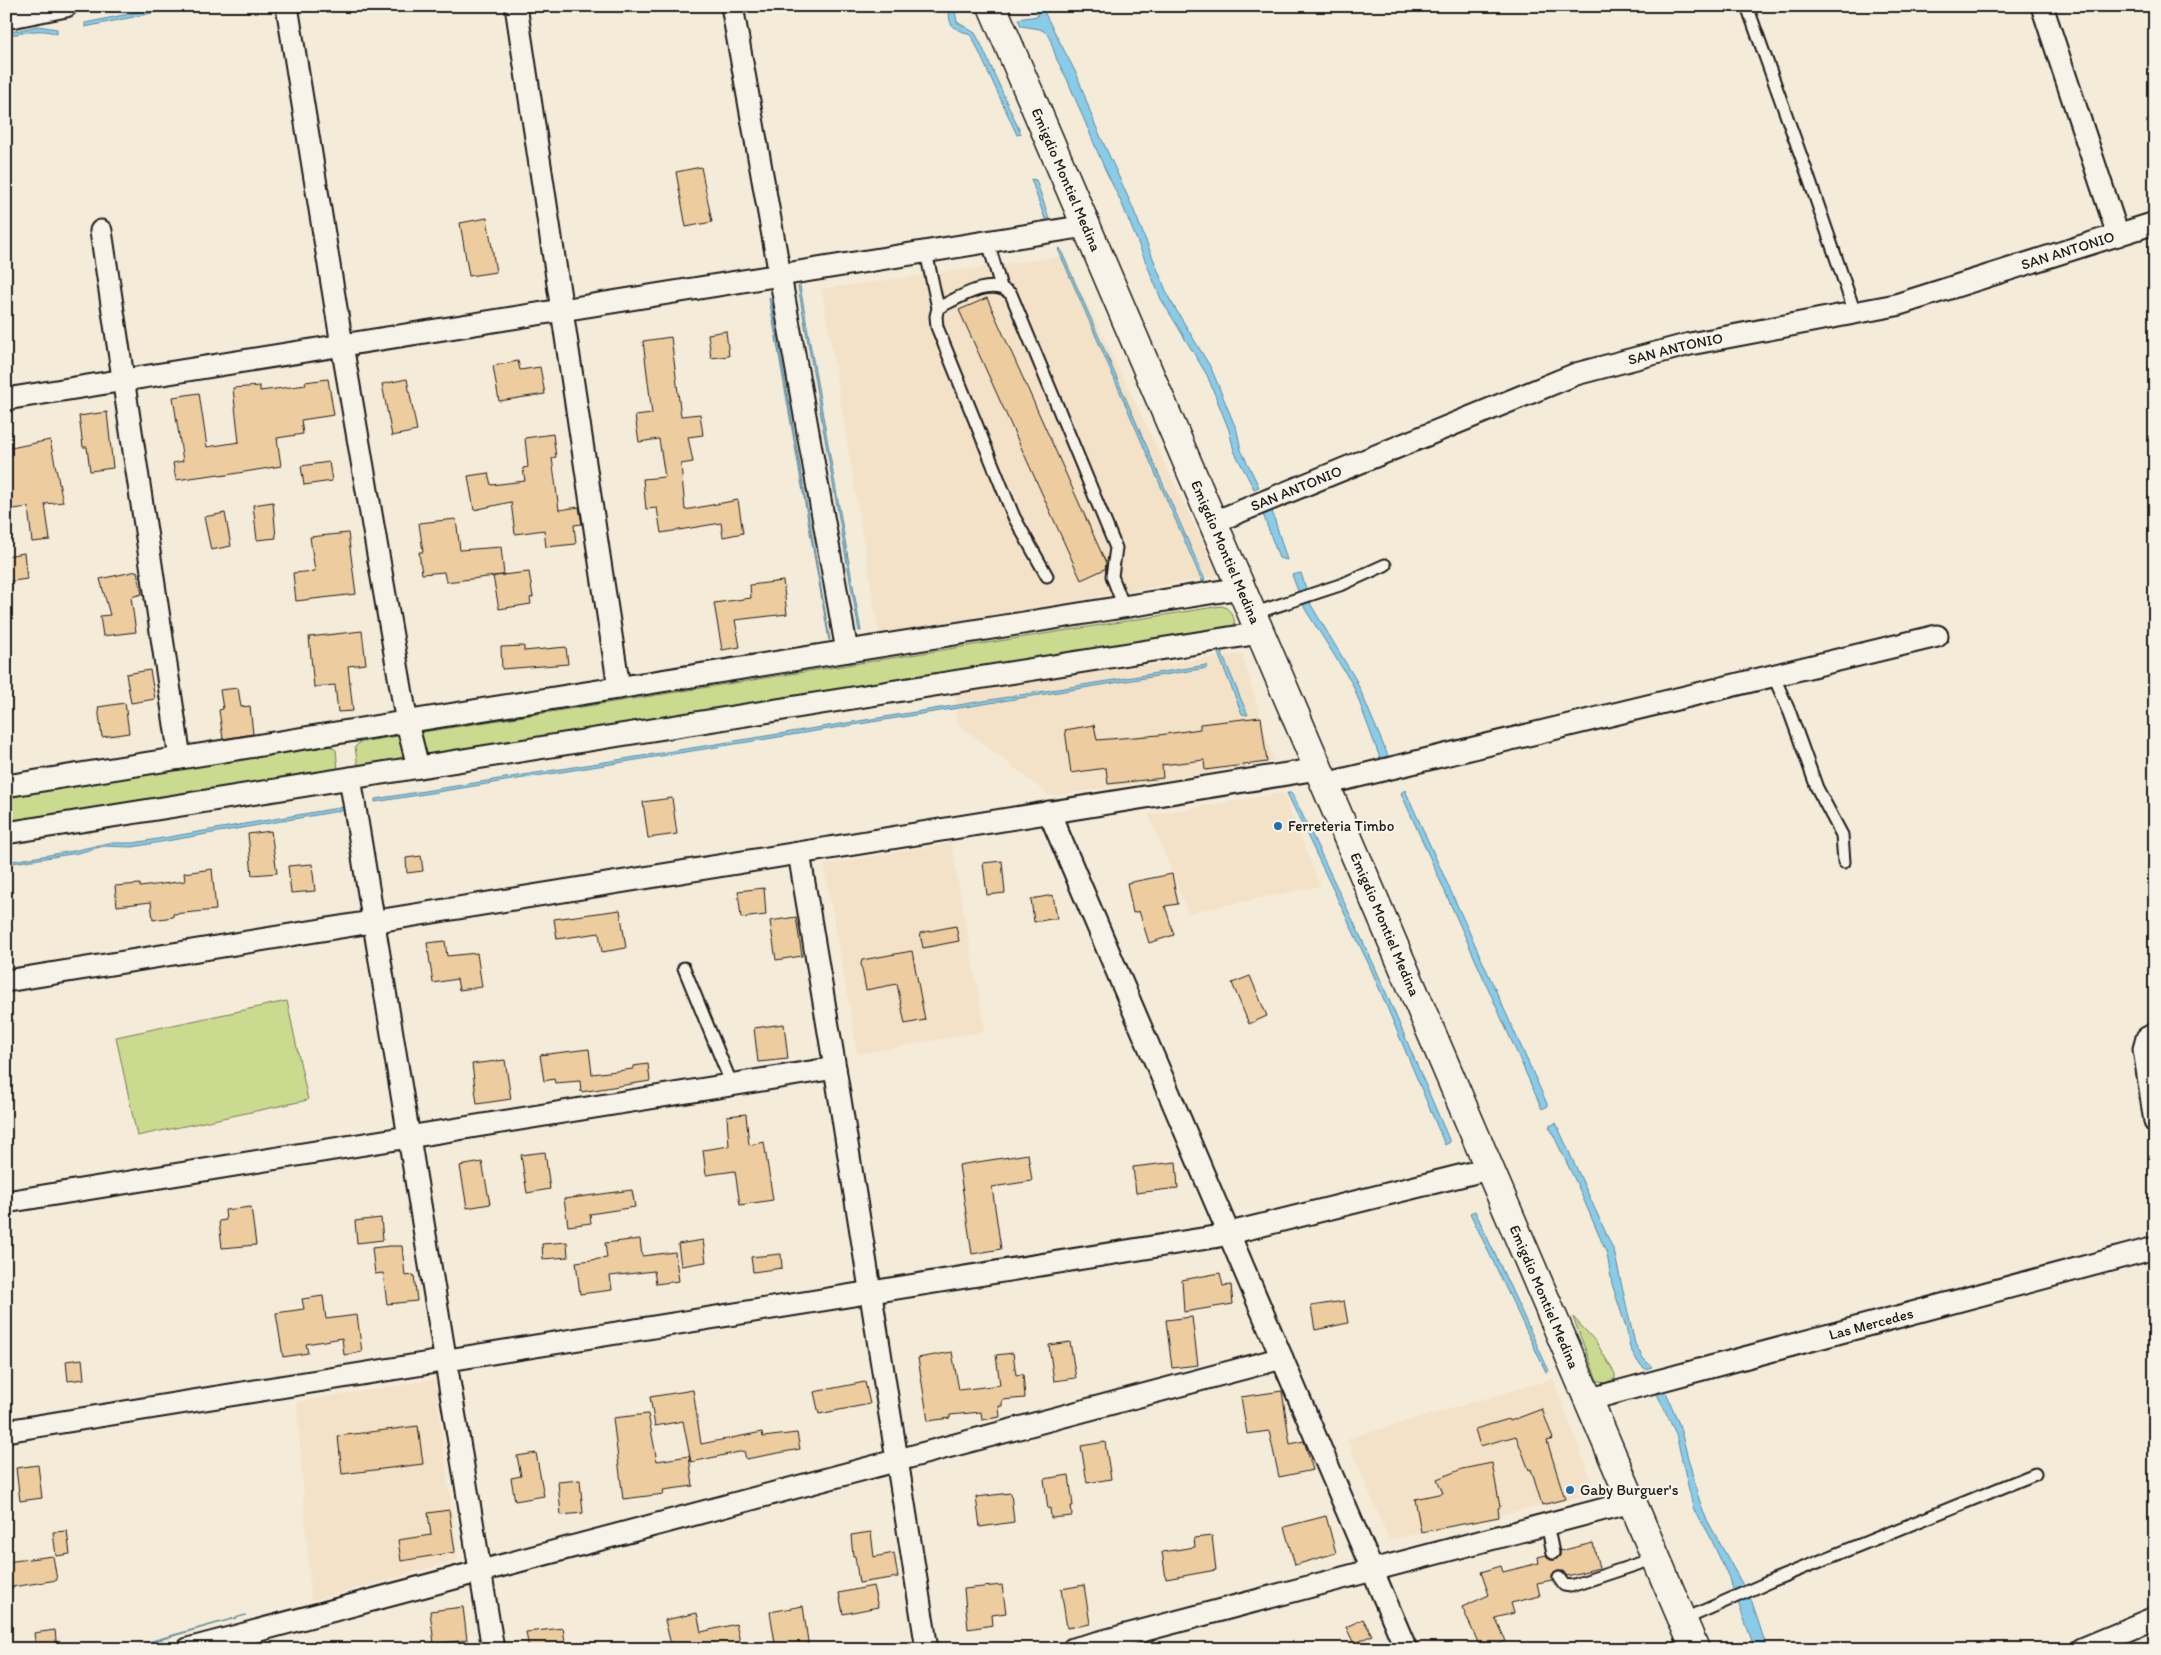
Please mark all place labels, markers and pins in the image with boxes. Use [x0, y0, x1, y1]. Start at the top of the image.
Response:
place label: Ferreteria Timbo [1288, 817, 1394, 835]
marker: Ferreteria Timbo [1272, 820, 1284, 832]
place label: Gaby Burguer's [1580, 1481, 1679, 1499]
marker: Gaby Burguer's [1564, 1484, 1576, 1496]

